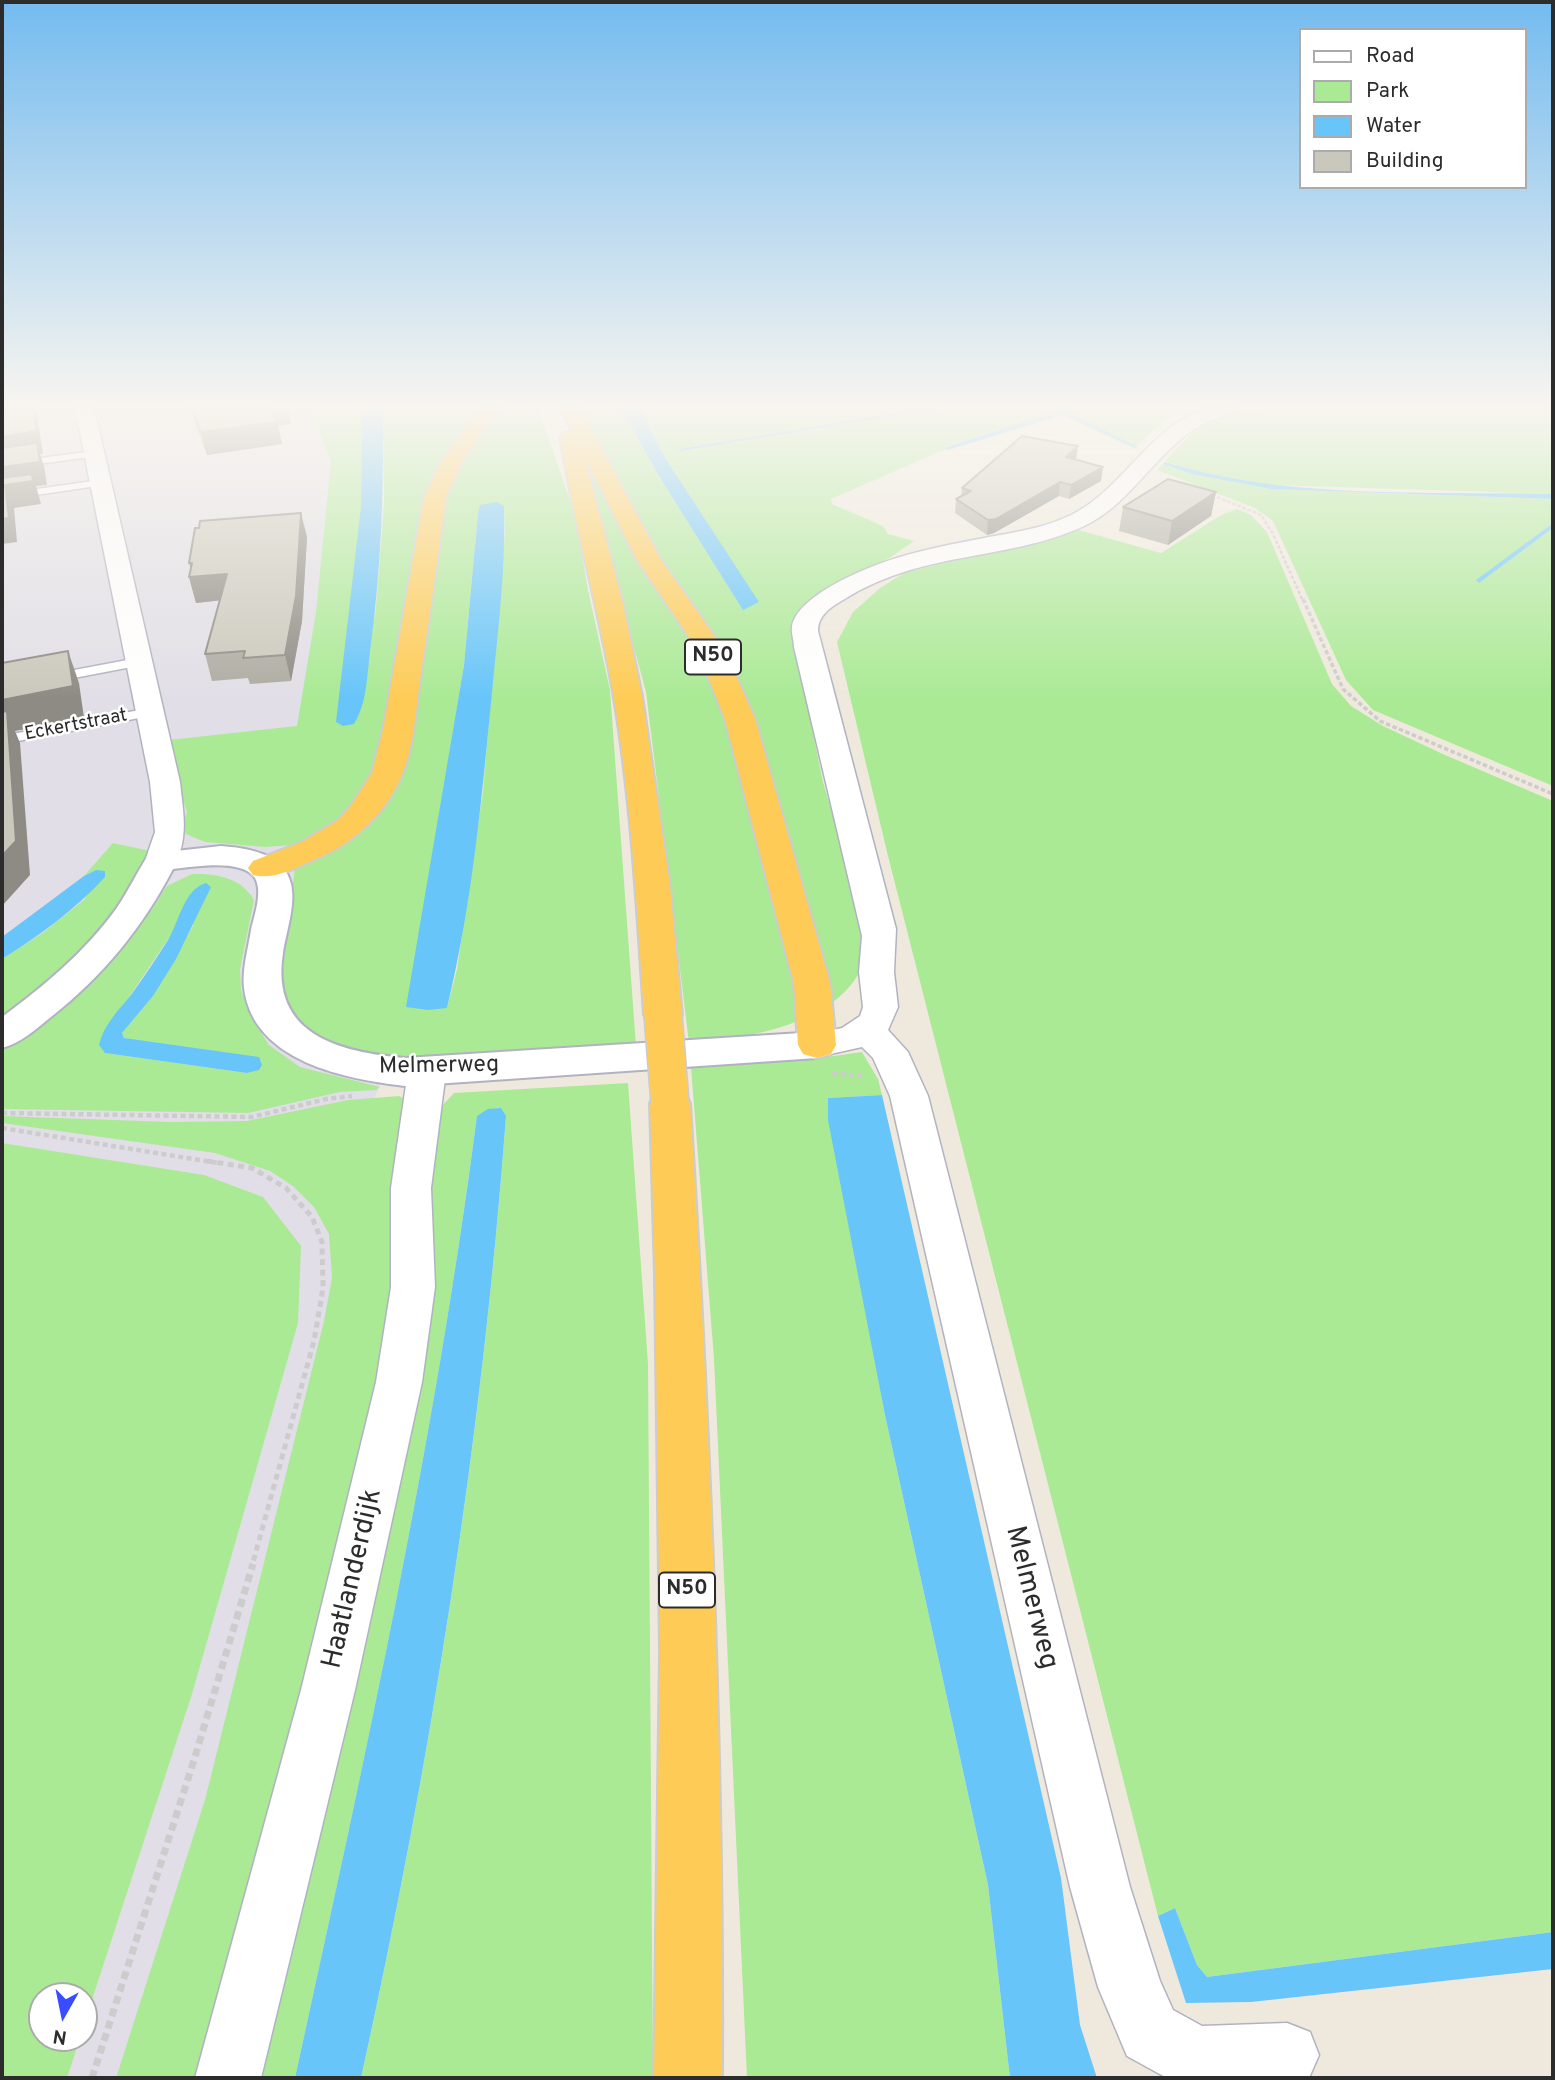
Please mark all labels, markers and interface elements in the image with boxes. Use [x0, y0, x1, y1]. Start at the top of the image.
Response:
legend [1300, 28, 1527, 189]
text: Road [1366, 43, 1415, 70]
text: Park [1366, 78, 1409, 105]
text: Water [1366, 113, 1421, 140]
text: Building [1366, 148, 1444, 175]
road number: N50 [685, 640, 741, 674]
street label: Eckertstraat [23, 705, 129, 747]
street label: Melmerweg [379, 1052, 499, 1082]
street label: Haatlanderdijk [317, 1486, 391, 1672]
street label: Melmerweg [996, 1523, 1064, 1673]
road number: N50 [659, 1572, 715, 1608]
north arrow [28, 1982, 98, 2052]
text: N [51, 2023, 69, 2049]

